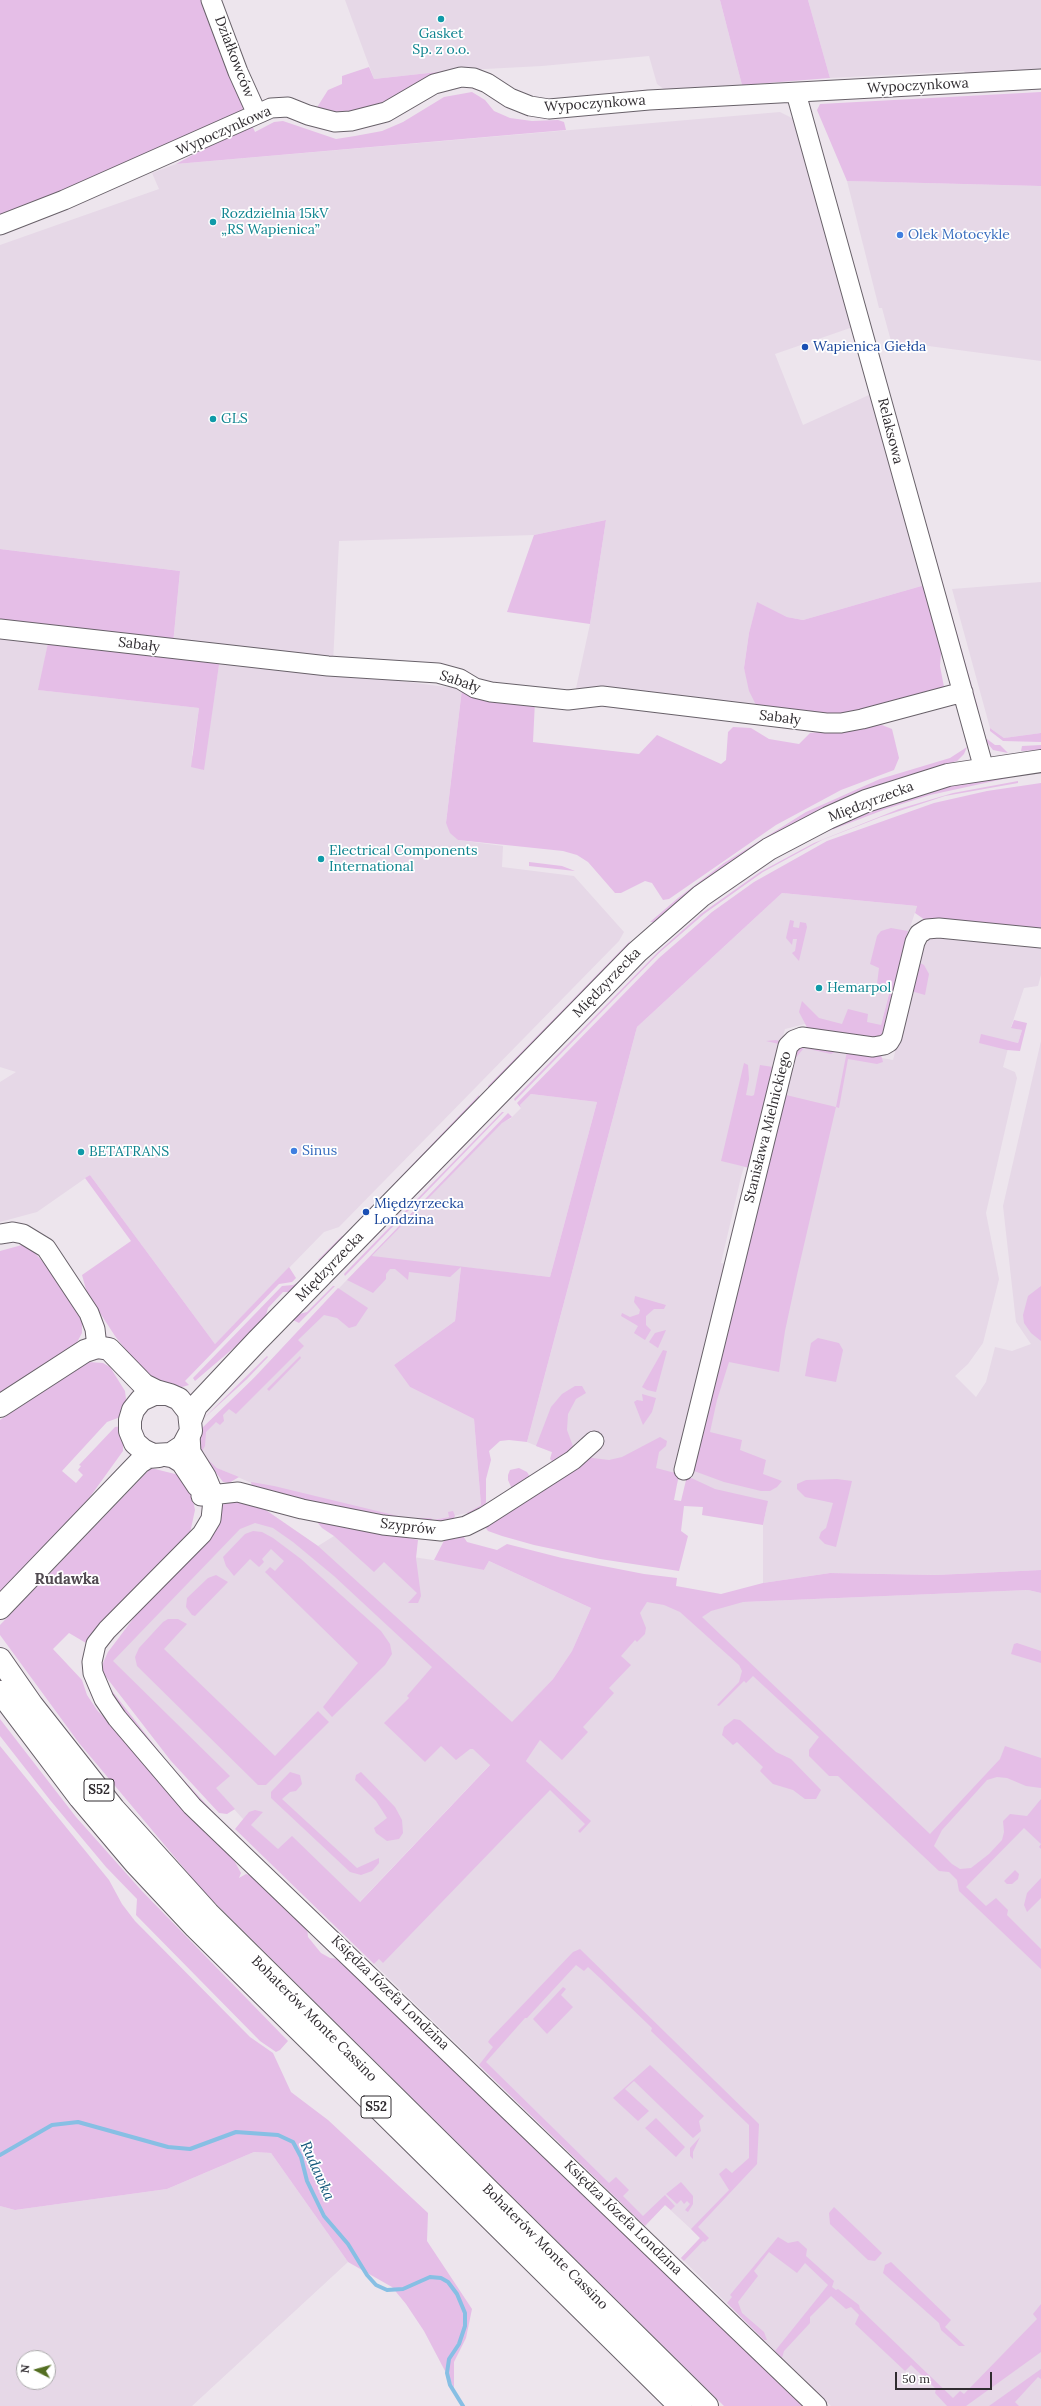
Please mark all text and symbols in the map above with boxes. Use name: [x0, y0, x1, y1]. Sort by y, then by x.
street label: Działkowców: [211, 14, 257, 100]
marker: Gasket Sp. z o.o.: [436, 14, 446, 24]
place label: Gasket Sp. z o.o.: [412, 26, 470, 58]
street label: Wypoczynkowa: [867, 75, 969, 97]
street label: Wypoczynkowa: [544, 92, 646, 116]
street label: Wypoczynkowa: [174, 103, 274, 159]
place label: Rozdzielnia 15kV „RS Wapienica”: [221, 206, 328, 238]
marker: Rozdzielnia 15kV „RS Wapienica”: [208, 217, 218, 227]
place label: Olek Motocykle: [908, 227, 1010, 243]
marker: Olek Motocykle: [895, 230, 905, 240]
place label: Wapienica Giełda: [813, 339, 926, 355]
marker: Wapienica Giełda: [800, 342, 810, 352]
street label: Relaksowa: [874, 396, 906, 466]
place label: GLS: [221, 411, 248, 427]
marker: GLS: [208, 414, 218, 424]
street label: Sabały: [117, 634, 161, 656]
street label: Sabały: [437, 667, 483, 697]
street label: Sabały: [758, 707, 802, 729]
street label: Międzyrzecka: [826, 778, 916, 826]
place label: Electrical Components International: [329, 843, 477, 876]
marker: Electrical Components International: [316, 854, 326, 864]
street label: Międzyrzecka: [570, 945, 644, 1021]
place label: Hemarpol: [827, 980, 891, 996]
marker: Hemarpol: [814, 983, 824, 993]
street label: Stanisława Mielnickiego: [741, 1049, 795, 1205]
place label: Sinus: [302, 1143, 337, 1159]
place label: BETATRANS: [89, 1144, 169, 1160]
marker: Sinus: [289, 1146, 299, 1156]
marker: BETATRANS: [76, 1147, 86, 1157]
place label: Międzyrzecka Londzina: [374, 1196, 464, 1228]
marker: Międzyrzecka Londzina: [361, 1207, 371, 1217]
street label: Międzyrzecka: [293, 1229, 367, 1305]
street label: Szyprów: [379, 1515, 437, 1539]
district label: Rudawka: [35, 1571, 99, 1589]
road number: S52: [84, 1779, 114, 1801]
street label: Księdza Józefa Londzina: [328, 1932, 452, 2054]
street label: Bohaterów Monte Cassino: [248, 1953, 380, 2085]
road number: S52: [361, 2096, 391, 2118]
water label: Rudawka: [296, 2139, 338, 2203]
street label: Księdza Józefa Londzina: [561, 2157, 685, 2279]
street label: Bohaterów Monte Cassino: [479, 2181, 611, 2313]
north arrow: [16, 2350, 56, 2390]
text: N: [18, 2364, 32, 2374]
scale bar: [897, 2364, 994, 2390]
text: 50 m: [902, 2371, 930, 2386]

